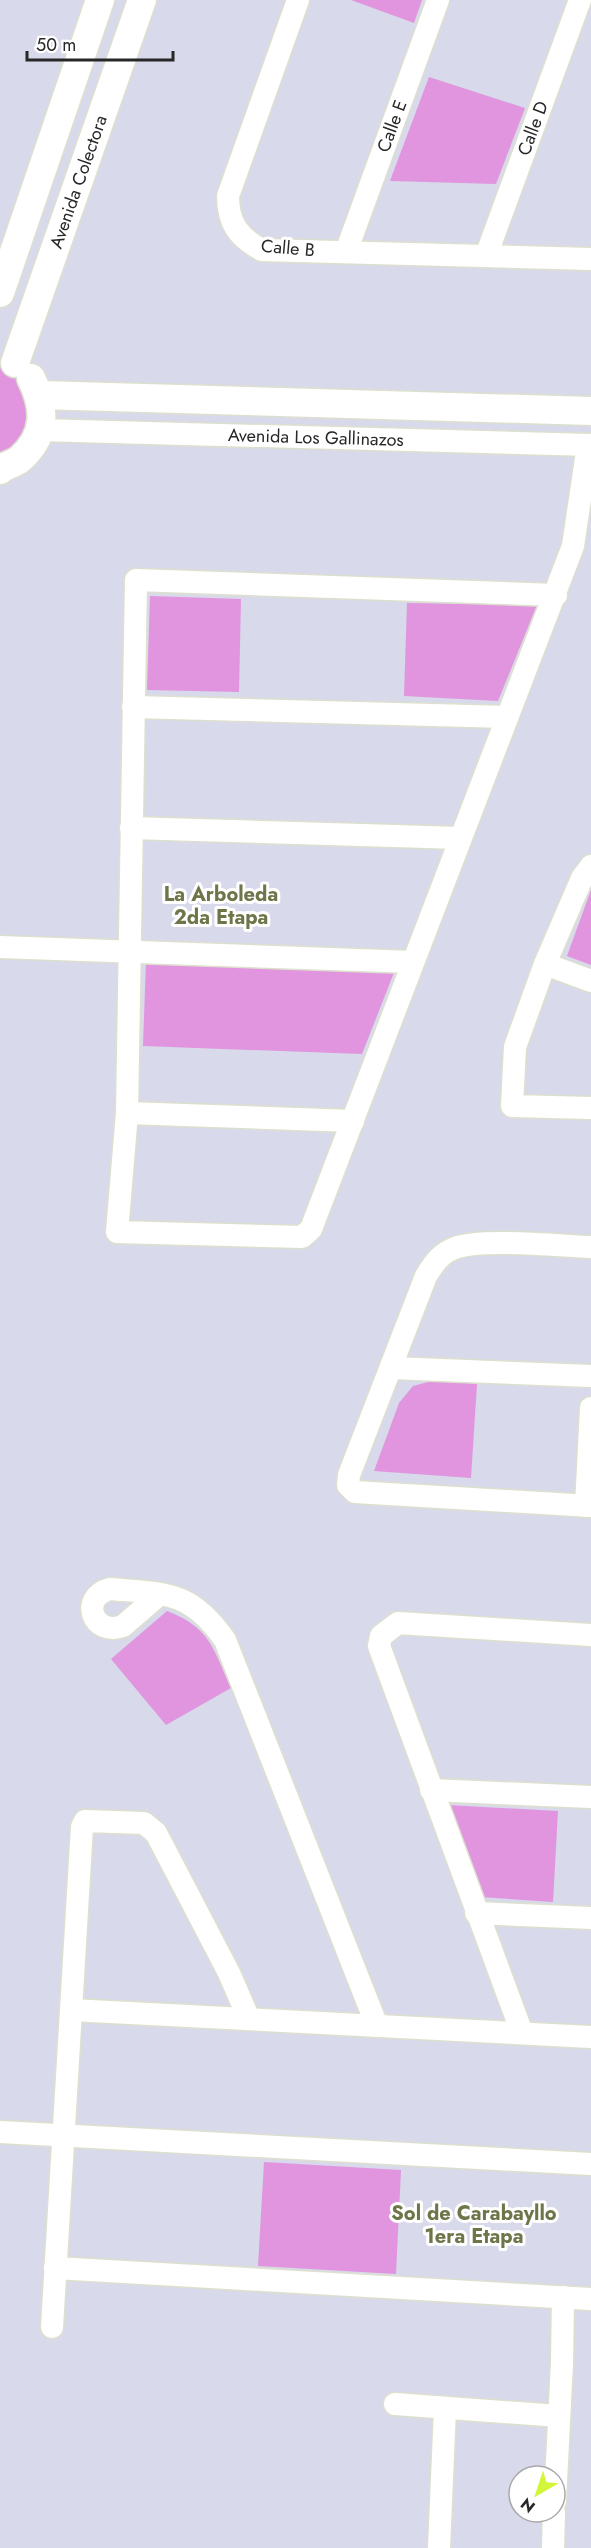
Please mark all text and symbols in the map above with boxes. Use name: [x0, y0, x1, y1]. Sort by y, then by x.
scale bar: [27, 24, 172, 62]
text: 50 m: [36, 32, 76, 58]
street label: Calle E: [371, 96, 413, 156]
street label: Calle D: [511, 97, 555, 159]
street label: Avenida Colectora: [43, 112, 114, 252]
street label: Calle B: [260, 233, 316, 263]
street label: Avenida Los Gallinazos: [228, 422, 404, 453]
district label: La Arboleda 2da Etapa: [164, 880, 278, 932]
district label: Sol de Carabayllo 1era Etapa: [391, 2199, 557, 2251]
north arrow: [507, 2464, 567, 2524]
text: N: [516, 2492, 540, 2518]

